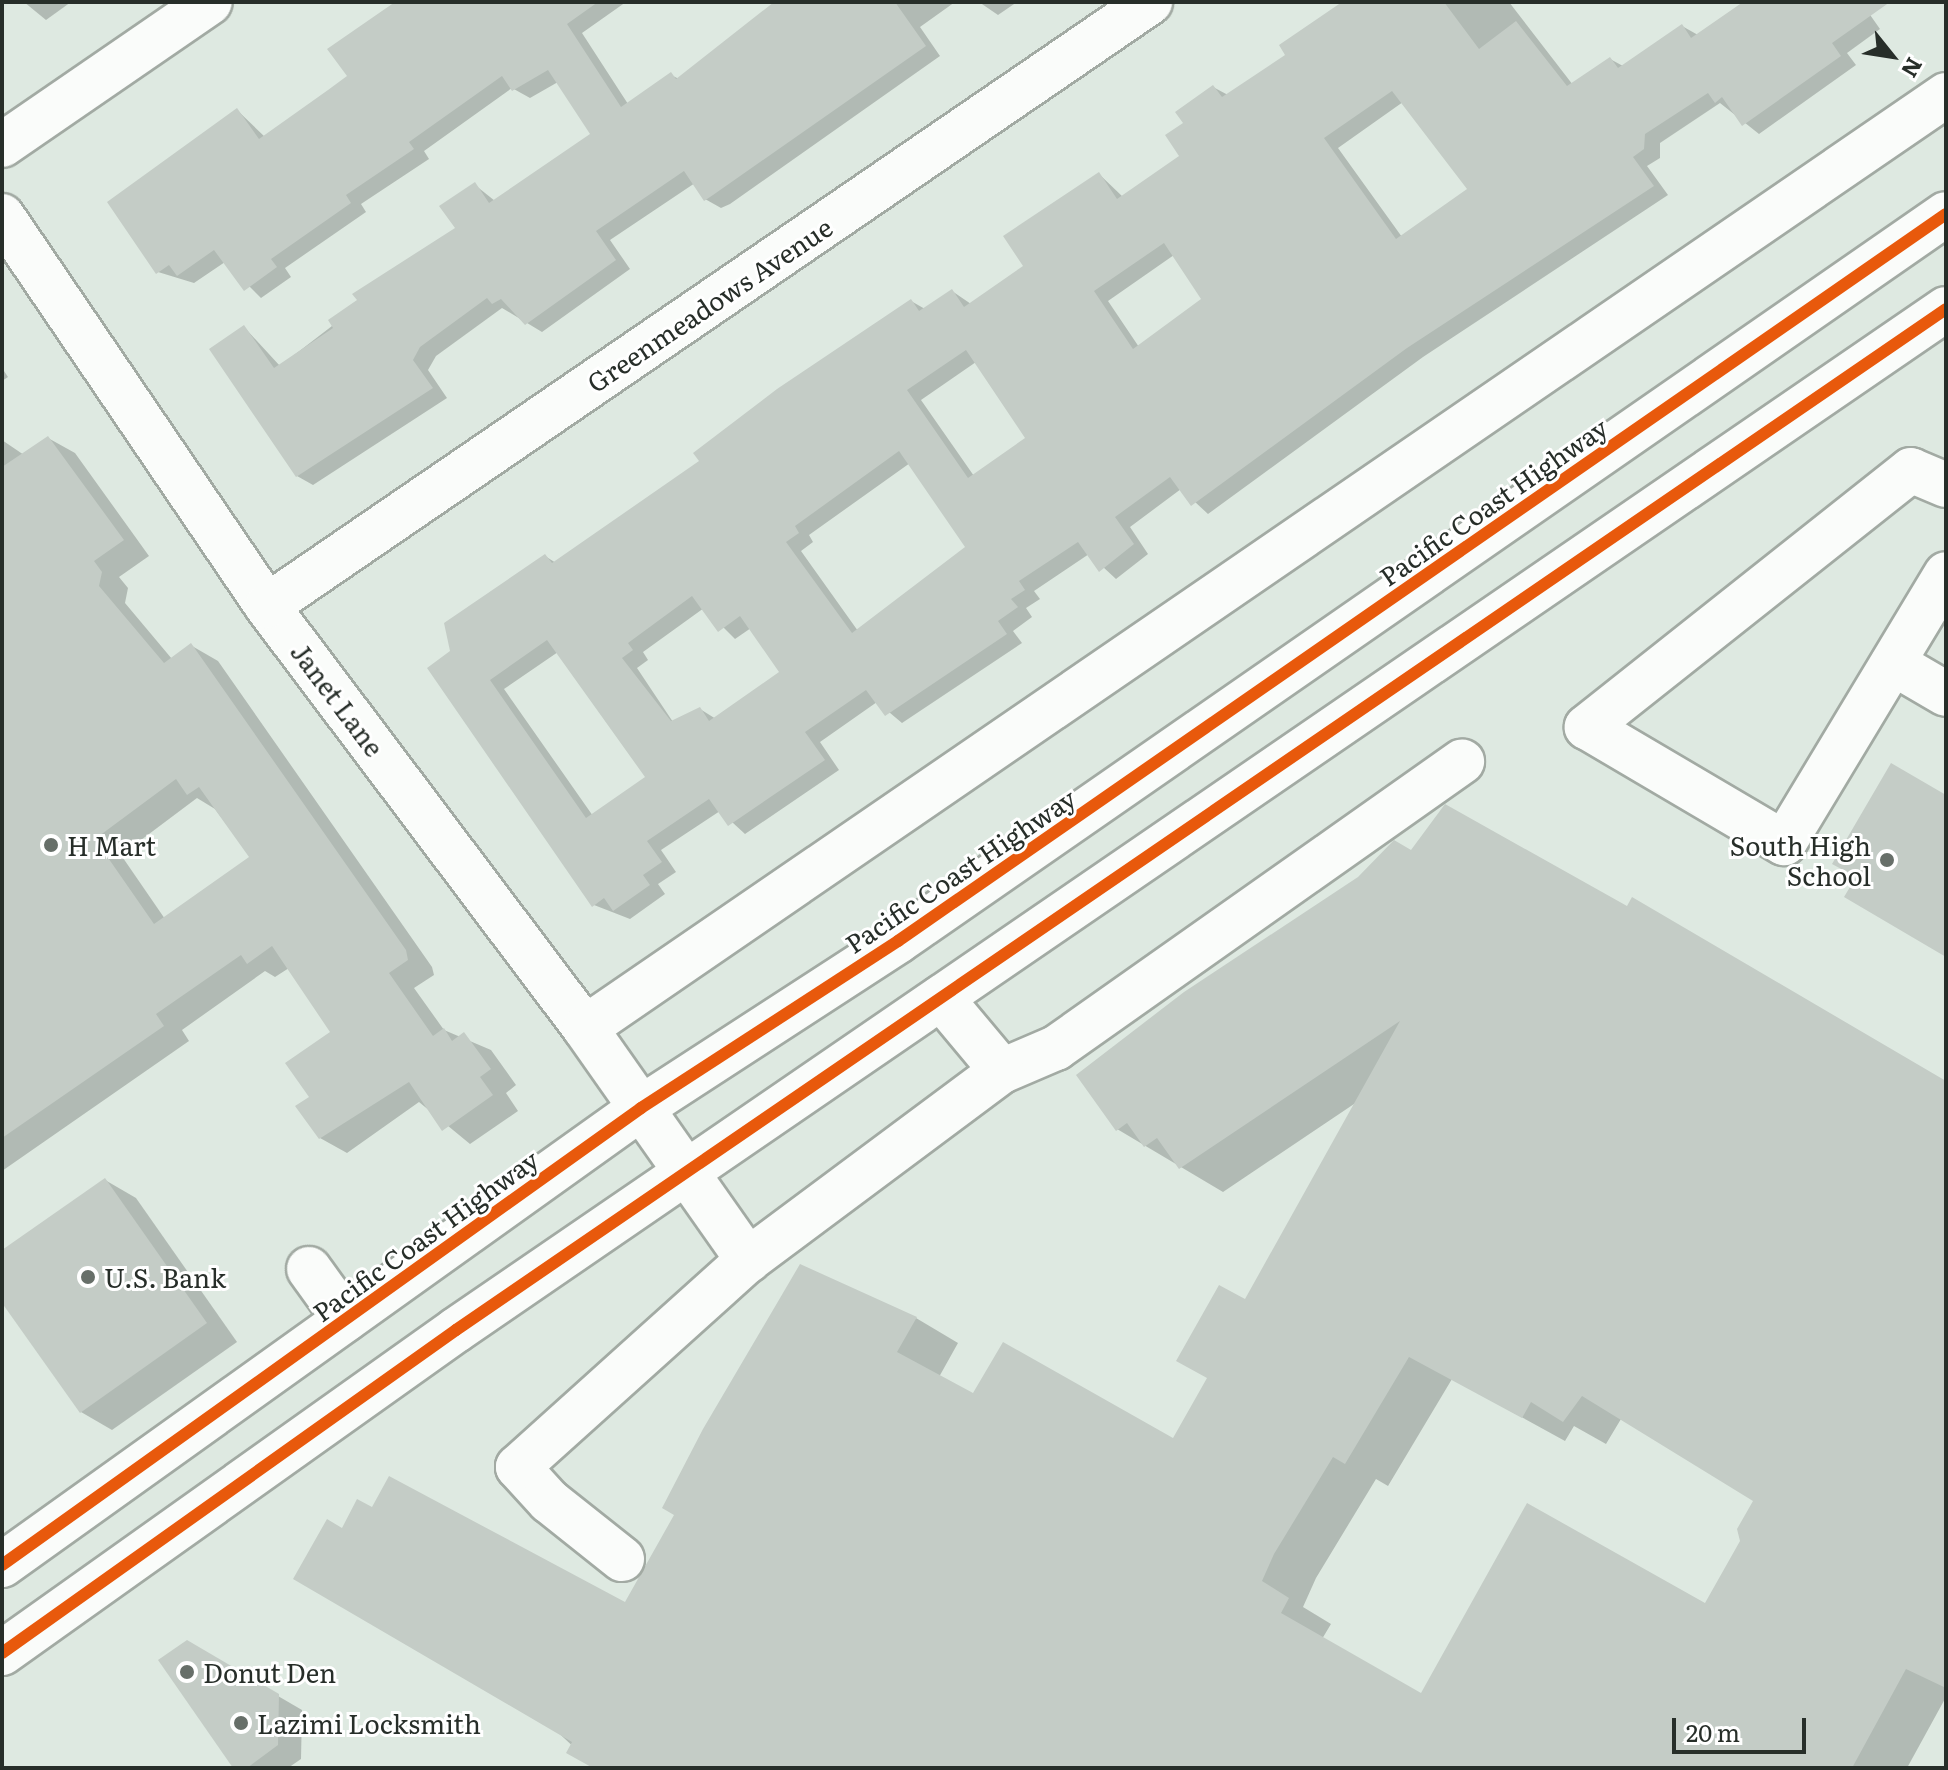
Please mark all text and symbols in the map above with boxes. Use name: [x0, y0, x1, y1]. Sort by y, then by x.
north arrow: [1852, 16, 1932, 96]
text: N: [1894, 52, 1932, 84]
street label: Greenmeadows Avenue: [581, 210, 837, 398]
street label: Pacific Coast Highway: [1373, 411, 1613, 591]
street label: Janet Lane: [285, 636, 391, 762]
street label: Pacific Coast Highway: [839, 781, 1081, 959]
place label: H Mart: [67, 829, 156, 861]
place label: South High School: [1730, 829, 1871, 890]
marker: H Mart: [42, 836, 60, 854]
marker: South High School: [1878, 851, 1896, 869]
street label: Pacific Coast Highway: [306, 1143, 544, 1327]
place label: U.S. Bank: [104, 1261, 226, 1293]
marker: U.S. Bank: [79, 1268, 97, 1286]
place label: Donut Den: [203, 1656, 336, 1688]
marker: Donut Den: [178, 1663, 196, 1681]
scale bar: [1676, 1702, 1810, 1752]
place label: Lazimi Locksmith: [257, 1707, 481, 1739]
marker: Lazimi Locksmith: [232, 1714, 250, 1732]
text: 20 m: [1686, 1714, 1740, 1749]

